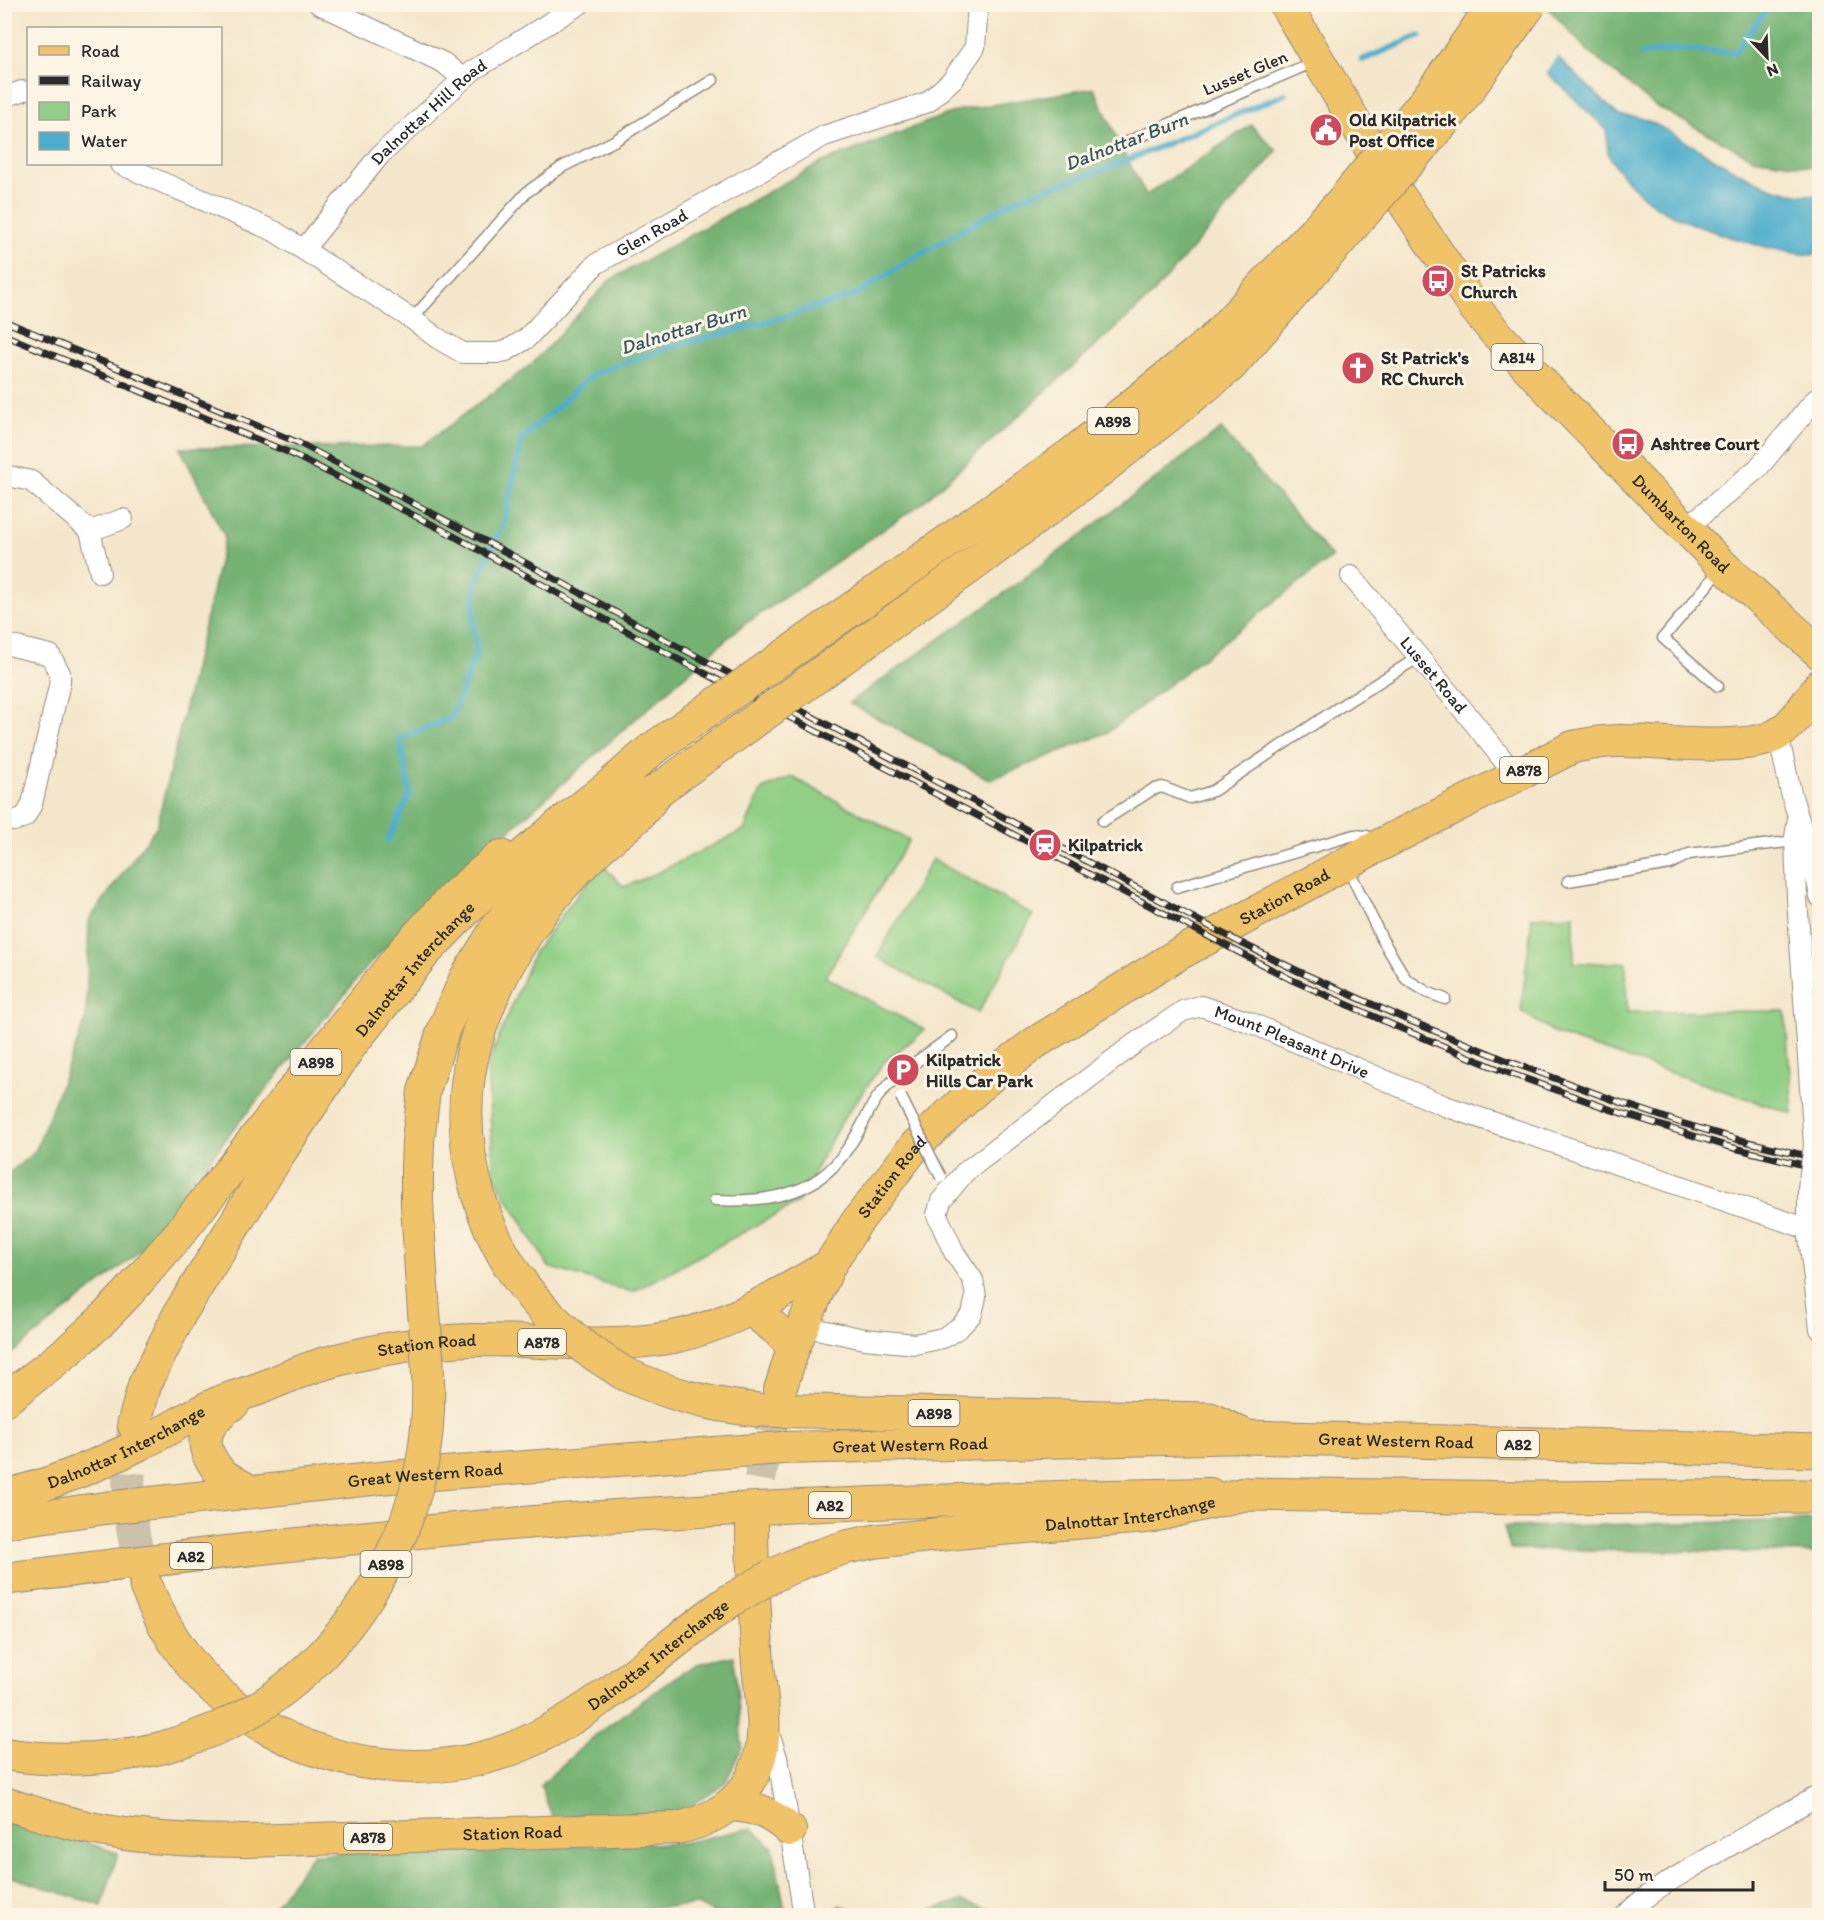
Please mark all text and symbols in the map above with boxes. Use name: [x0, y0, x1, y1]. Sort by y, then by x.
legend: [27, 27, 222, 165]
north arrow: [1737, 27, 1797, 87]
text: Road: [81, 40, 120, 62]
street label: Lusset Glen: [1199, 45, 1291, 101]
street label: Dalnottar Hill Road: [365, 54, 491, 169]
text: N: [1764, 59, 1781, 81]
text: Railway: [81, 70, 142, 92]
text: Park: [81, 100, 116, 122]
water label: Dalnottar Burn: [1061, 106, 1191, 175]
place label: Old Kilpatrick Post Office: [1349, 109, 1457, 152]
public building icon: Old Kilpatrick Post Office: [1308, 112, 1344, 148]
text: Water: [81, 130, 127, 152]
street label: Glen Road: [612, 204, 692, 262]
place label: St Patricks Church: [1461, 260, 1546, 303]
bus stop icon: St Patricks Church: [1420, 263, 1456, 299]
water label: Dalnottar Burn: [617, 298, 749, 359]
road number: A814: [1492, 344, 1543, 370]
place label: St Patrick's RC Church: [1381, 347, 1469, 390]
church icon: St Patrick's RC Church: [1340, 350, 1376, 386]
road number: A898: [1088, 408, 1138, 434]
bus stop icon: Ashtree Court: [1610, 426, 1646, 462]
place label: Ashtree Court: [1650, 433, 1760, 455]
street label: Dumbarton Road: [1627, 469, 1735, 578]
street label: Lusset Road: [1395, 632, 1472, 718]
road number: A878: [1500, 757, 1548, 783]
station icon: Kilpatrick: [1027, 827, 1063, 863]
place label: Kilpatrick: [1068, 834, 1144, 856]
street label: Station Road: [1235, 863, 1334, 930]
street label: Dalnottar Interchange: [350, 896, 479, 1041]
street label: Mount Pleasant Drive: [1212, 1000, 1373, 1083]
road number: A898: [290, 1049, 342, 1075]
place label: Kilpatrick Hills Car Park: [926, 1049, 1034, 1092]
parking icon: Kilpatrick Hills Car Park: [885, 1052, 921, 1088]
street label: Station Road: [853, 1130, 931, 1223]
street label: Station Road: [375, 1329, 477, 1362]
road number: A878: [518, 1329, 566, 1355]
street label: Dalnottar Interchange: [44, 1400, 209, 1494]
road number: A898: [908, 1400, 960, 1426]
street label: Great Western Road: [1318, 1428, 1474, 1454]
road number: A82: [1497, 1431, 1539, 1457]
street label: Great Western Road: [832, 1432, 988, 1458]
street label: Great Western Road: [347, 1458, 504, 1493]
street label: Dalnottar Interchange: [1044, 1490, 1218, 1536]
road number: A82: [809, 1492, 851, 1518]
road number: A82: [170, 1543, 212, 1569]
road number: A898: [360, 1551, 412, 1577]
street label: Dalnottar Interchange: [583, 1594, 733, 1716]
street label: Station Road: [462, 1820, 563, 1845]
road number: A878: [344, 1824, 392, 1850]
scale bar: [1605, 1854, 1754, 1892]
text: 50 m: [1614, 1864, 1654, 1886]

